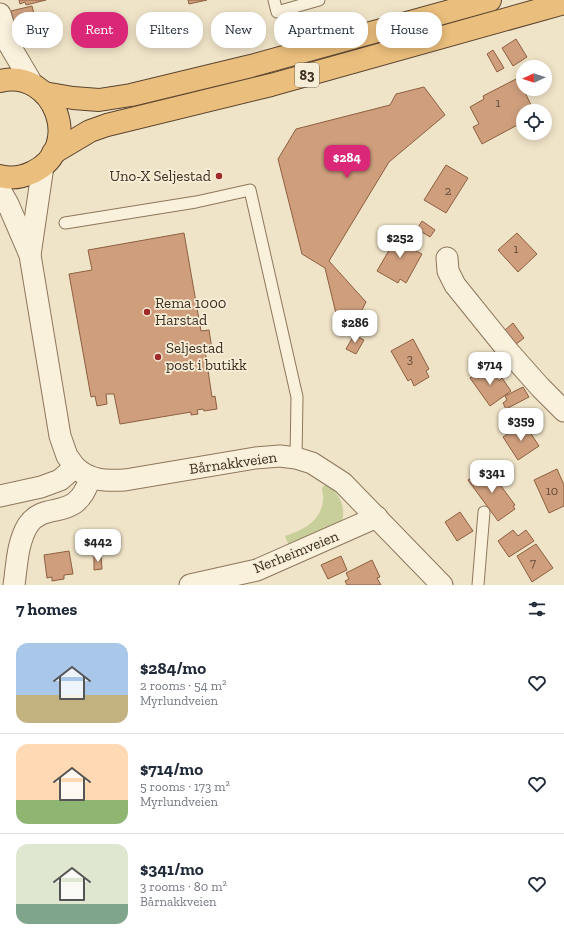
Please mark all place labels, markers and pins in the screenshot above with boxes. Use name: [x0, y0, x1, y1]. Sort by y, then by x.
pin: $284: [323, 145, 371, 179]
place label: Uno-X Seljestad: [110, 167, 212, 185]
marker: Uno-X Seljestad: [214, 171, 224, 181]
pin: $252: [376, 225, 424, 259]
place label: Rema 1000 Harstad: [155, 294, 226, 329]
marker: Rema 1000 Harstad: [142, 307, 152, 317]
pin: $286: [331, 310, 379, 344]
place label: Seljestad post i butikk: [166, 339, 247, 374]
marker: Seljestad post i butikk: [153, 352, 163, 362]
pin: $714: [466, 352, 514, 386]
pin: $359: [497, 408, 545, 442]
pin: $341: [468, 460, 516, 494]
pin: $442: [74, 529, 122, 563]

